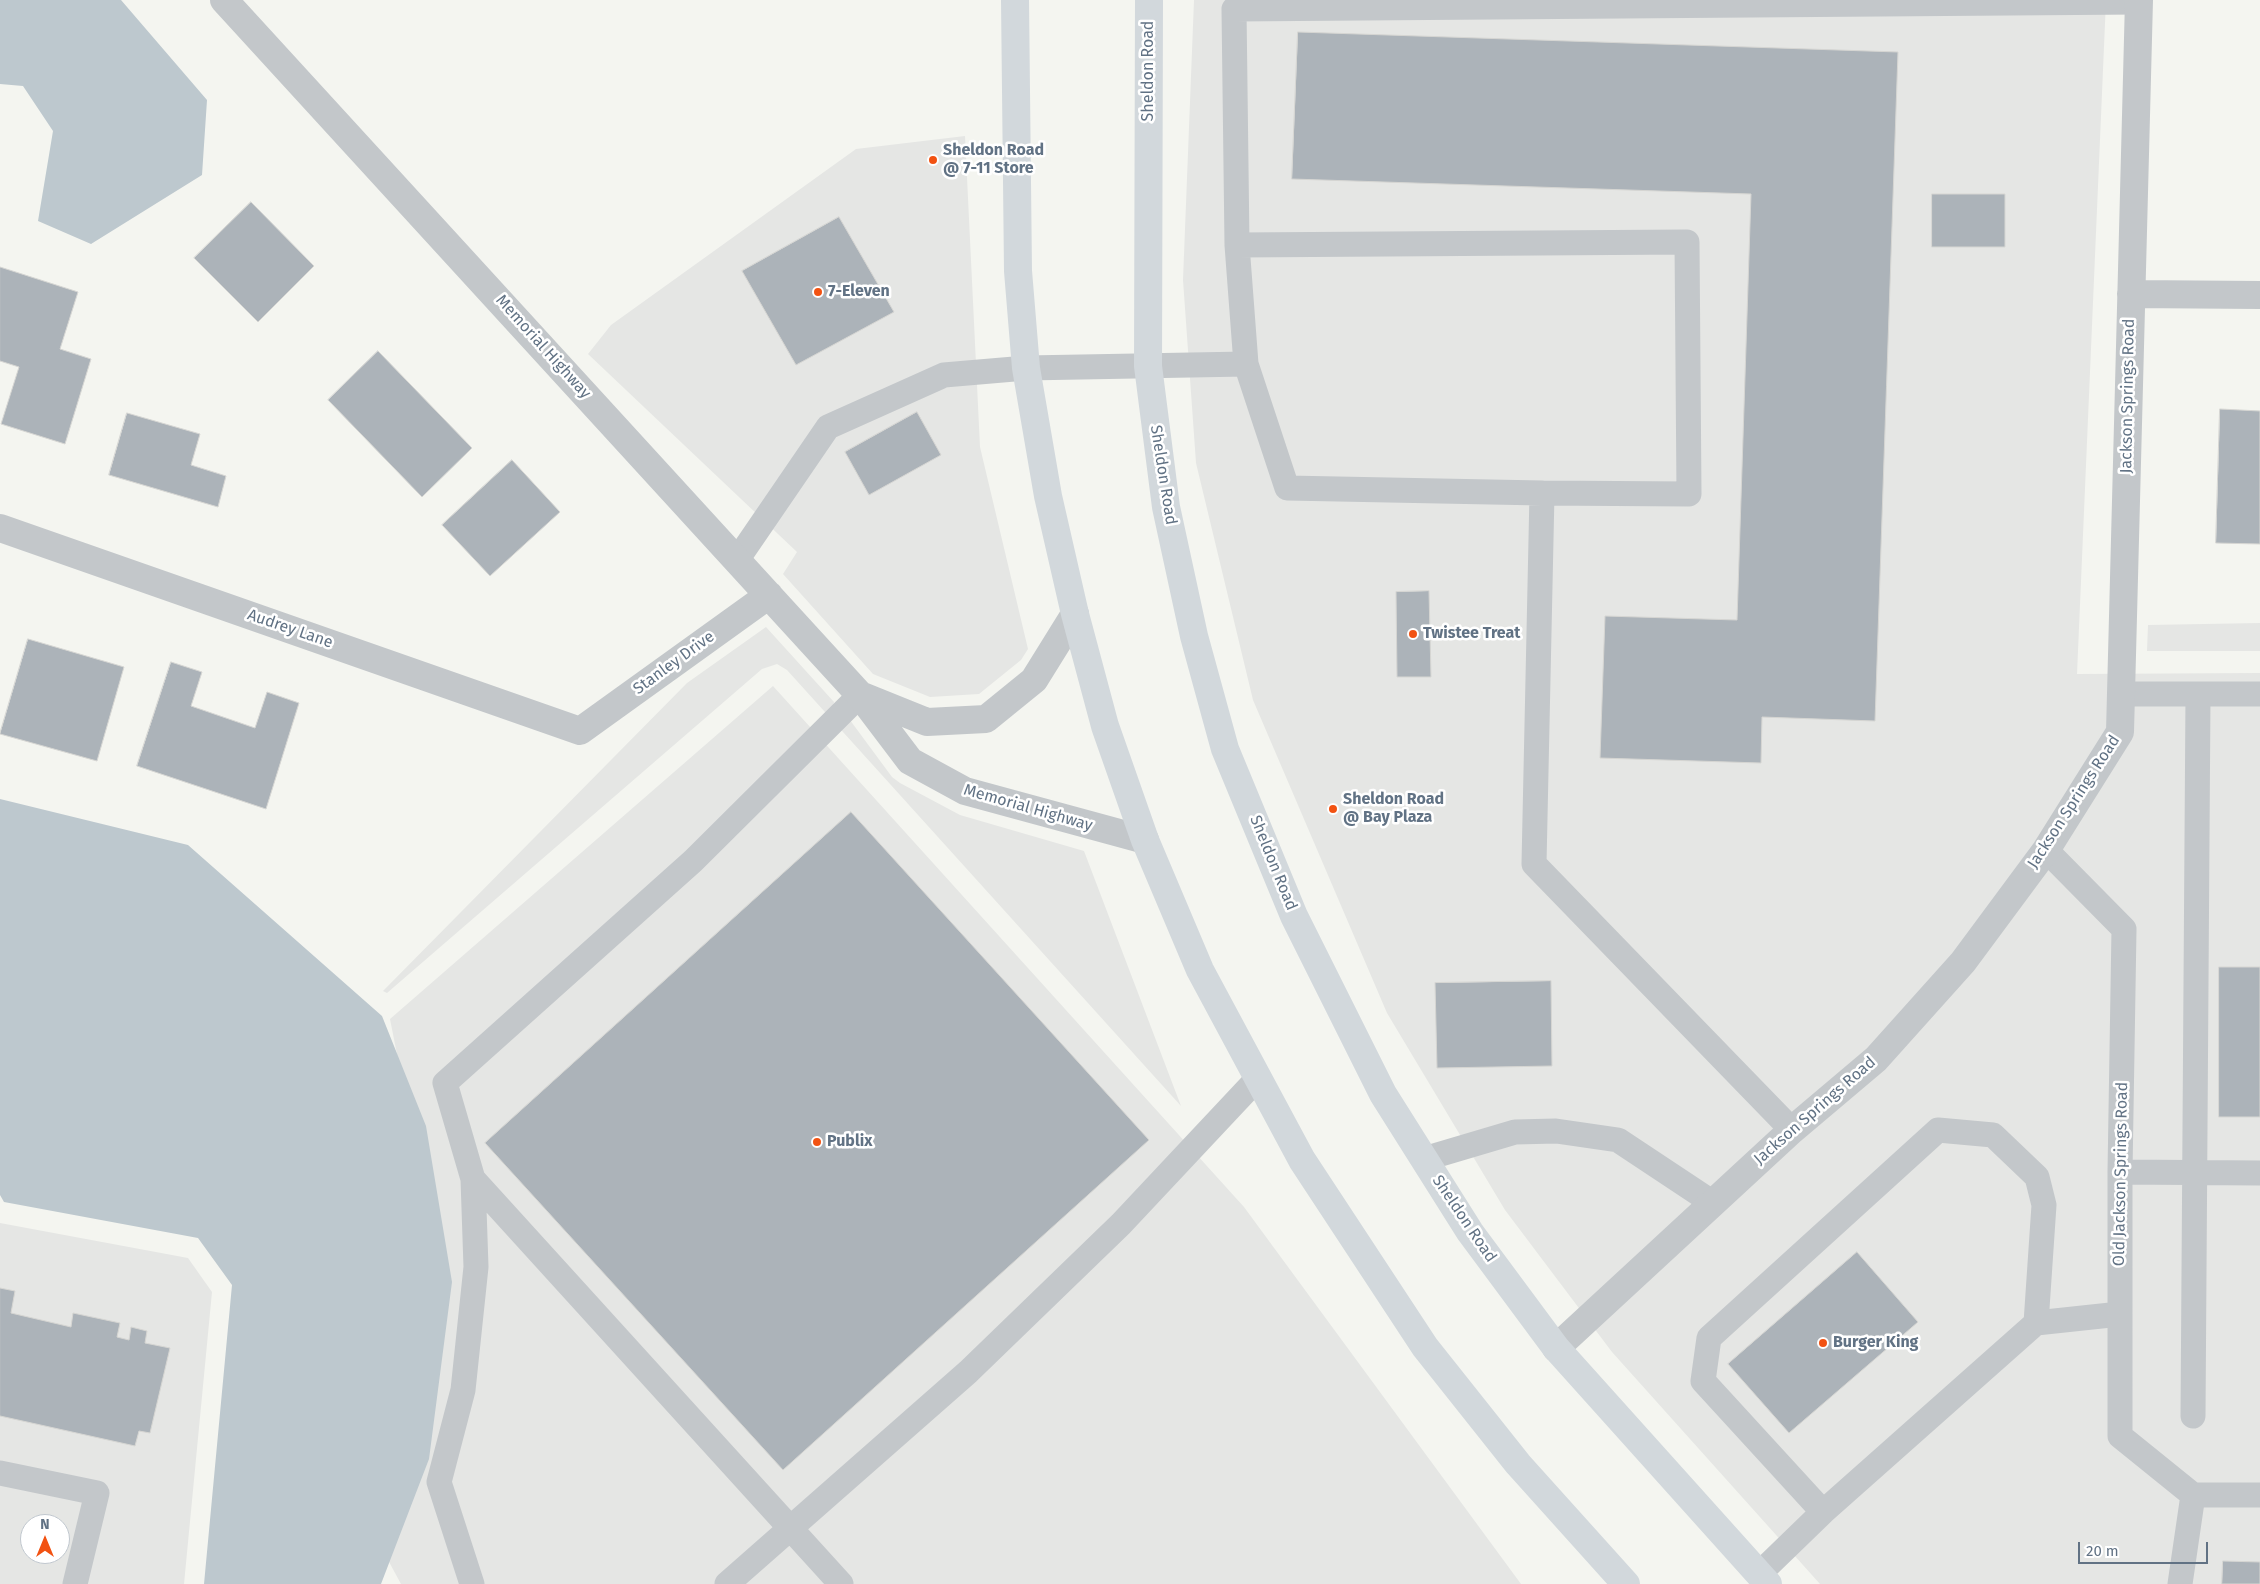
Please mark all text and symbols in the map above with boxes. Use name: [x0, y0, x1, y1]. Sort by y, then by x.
street label: Sheldon Road: [1139, 21, 1159, 121]
place label: Sheldon Road @ 7-11 Store: [943, 141, 1044, 179]
marker: Sheldon Road @ 7-11 Store: [927, 154, 939, 166]
place label: 7-Eleven: [828, 282, 890, 302]
marker: 7-Eleven: [812, 286, 824, 298]
street label: Memorial Highway: [491, 291, 595, 403]
street label: Jackson Springs Road: [2117, 318, 2139, 474]
street label: Sheldon Road: [1146, 424, 1180, 526]
street label: Audrey Lane: [245, 605, 335, 653]
place label: Twistee Treat: [1423, 624, 1520, 644]
street label: Stanley Drive: [630, 627, 718, 699]
marker: Twistee Treat: [1407, 628, 1419, 640]
street label: Jackson Springs Road: [2024, 732, 2124, 872]
street label: Memorial Highway: [961, 780, 1095, 836]
place label: Sheldon Road @ Bay Plaza: [1343, 790, 1444, 828]
marker: Sheldon Road @ Bay Plaza: [1327, 803, 1339, 815]
street label: Sheldon Road: [1245, 813, 1301, 913]
street label: Jackson Springs Road: [1750, 1053, 1880, 1169]
street label: Old Jackson Springs Road: [2110, 1082, 2132, 1266]
place label: Publix: [827, 1132, 872, 1152]
marker: Publix: [811, 1136, 823, 1148]
street label: Sheldon Road: [1428, 1172, 1500, 1266]
place label: Burger King: [1833, 1333, 1918, 1353]
marker: Burger King: [1817, 1337, 1829, 1349]
north arrow: [20, 1514, 70, 1564]
text: N: [40, 1516, 50, 1533]
scale bar: [2080, 1532, 2210, 1564]
text: 20 m: [2086, 1542, 2119, 1560]

